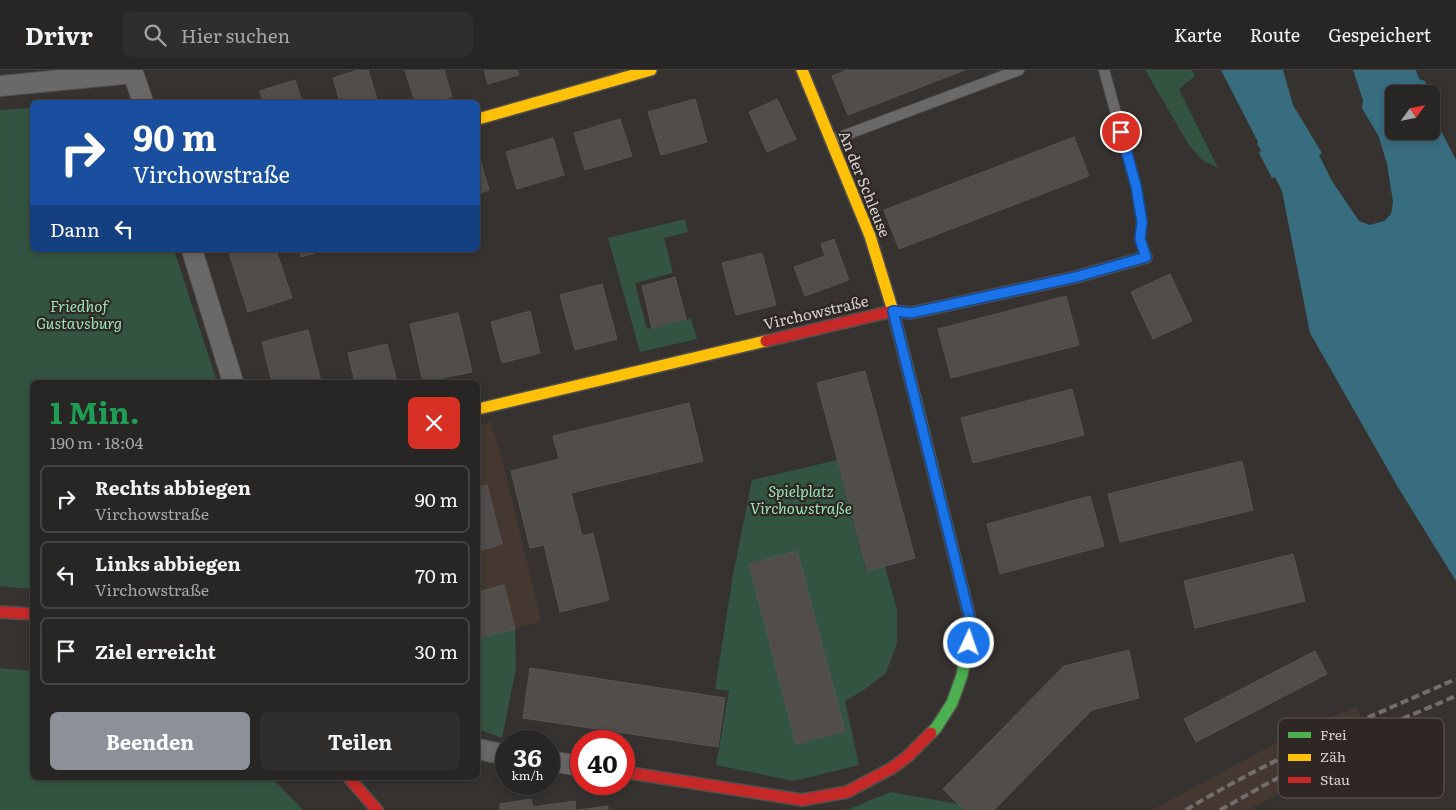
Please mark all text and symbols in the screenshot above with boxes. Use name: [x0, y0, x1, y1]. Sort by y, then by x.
search box: [123, 12, 473, 57]
text: Drivr: [25, 17, 93, 52]
icon: search: [141, 21, 169, 49]
text: Hier suchen: [181, 21, 290, 49]
text: Karte: [1174, 21, 1222, 48]
text: Route: [1250, 21, 1300, 48]
text: Gespeichert: [1328, 21, 1431, 48]
north arrow: [1385, 85, 1440, 140]
map controls: [1385, 85, 1440, 140]
text: 90 m: [133, 110, 217, 162]
pin: [1100, 111, 1142, 153]
icon: arrive: [1107, 118, 1135, 146]
icon: right: [50, 120, 115, 185]
street label: An der Schleuse: [833, 127, 897, 240]
text: Virchowstraße: [133, 157, 290, 190]
text: Dann: [50, 215, 100, 243]
icon: left: [110, 215, 138, 243]
street label: Virchowstraße: [761, 288, 871, 335]
park label: Friedhof Gustavsburg: [36, 294, 122, 334]
text: 1 Min.: [50, 389, 140, 433]
button: close: [408, 397, 460, 449]
text: 190 m · 18:04: [50, 430, 143, 454]
text: Rechts abbiegen: [95, 473, 251, 501]
park label: Spielplatz Virchowstraße: [750, 479, 852, 519]
icon: right: [52, 485, 80, 513]
text: 90 m: [415, 485, 458, 513]
text: Virchowstraße: [95, 501, 209, 525]
text: Links abbiegen: [95, 549, 241, 577]
icon: left: [52, 561, 80, 589]
text: 70 m: [415, 561, 458, 589]
text: Virchowstraße: [95, 577, 209, 601]
position arrow: [942, 616, 994, 668]
icon: arrive: [52, 637, 80, 665]
text: Ziel erreicht: [95, 637, 216, 665]
text: 30 m: [414, 637, 458, 665]
button: Beenden: [50, 712, 250, 770]
button: Teilen: [260, 712, 460, 770]
legend: [1278, 718, 1444, 798]
text: Frei: [1320, 724, 1347, 744]
speed limit sign: 40: [570, 730, 635, 795]
text: 36: [513, 738, 542, 775]
text: Zäh: [1320, 746, 1346, 766]
text: km/h: [512, 766, 543, 784]
text: Stau: [1320, 769, 1350, 789]

